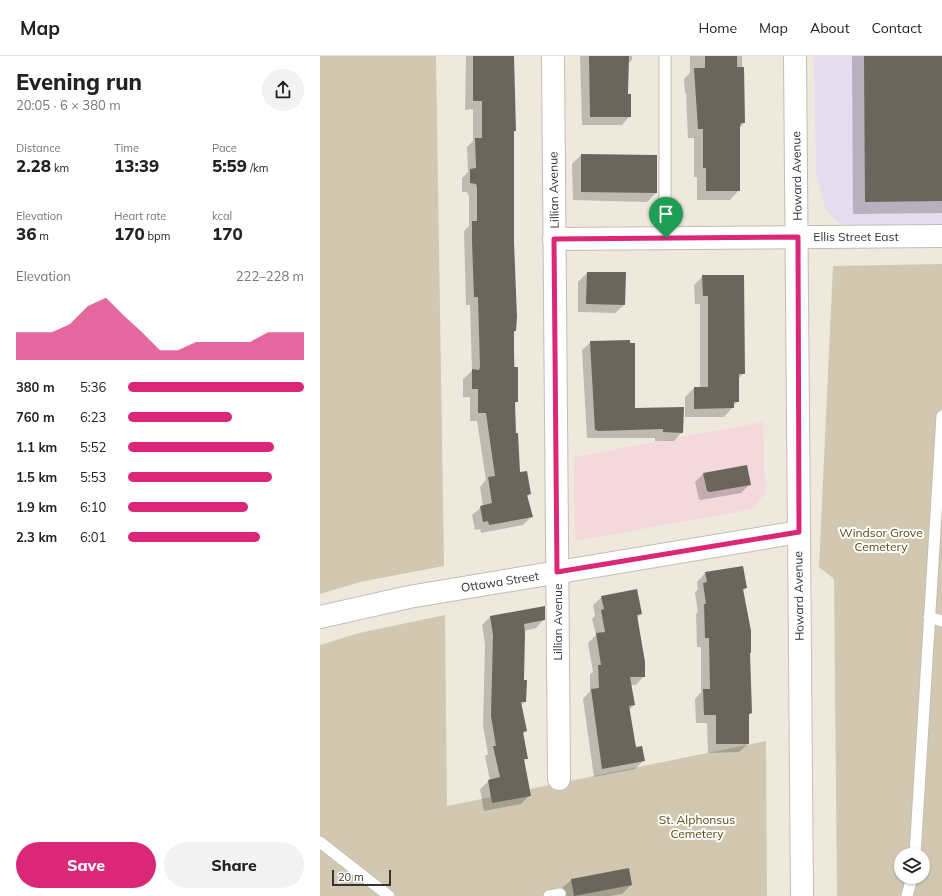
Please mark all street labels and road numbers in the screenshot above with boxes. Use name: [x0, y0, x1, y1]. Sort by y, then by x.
street label: Howard Avenue: [788, 131, 805, 221]
street label: Lillian Avenue: [545, 151, 562, 229]
street label: Ellis Street East: [813, 229, 899, 244]
street label: Howard Avenue: [790, 551, 807, 641]
street label: Ottawa Street: [460, 568, 540, 595]
street label: Lillian Avenue: [550, 583, 565, 661]

